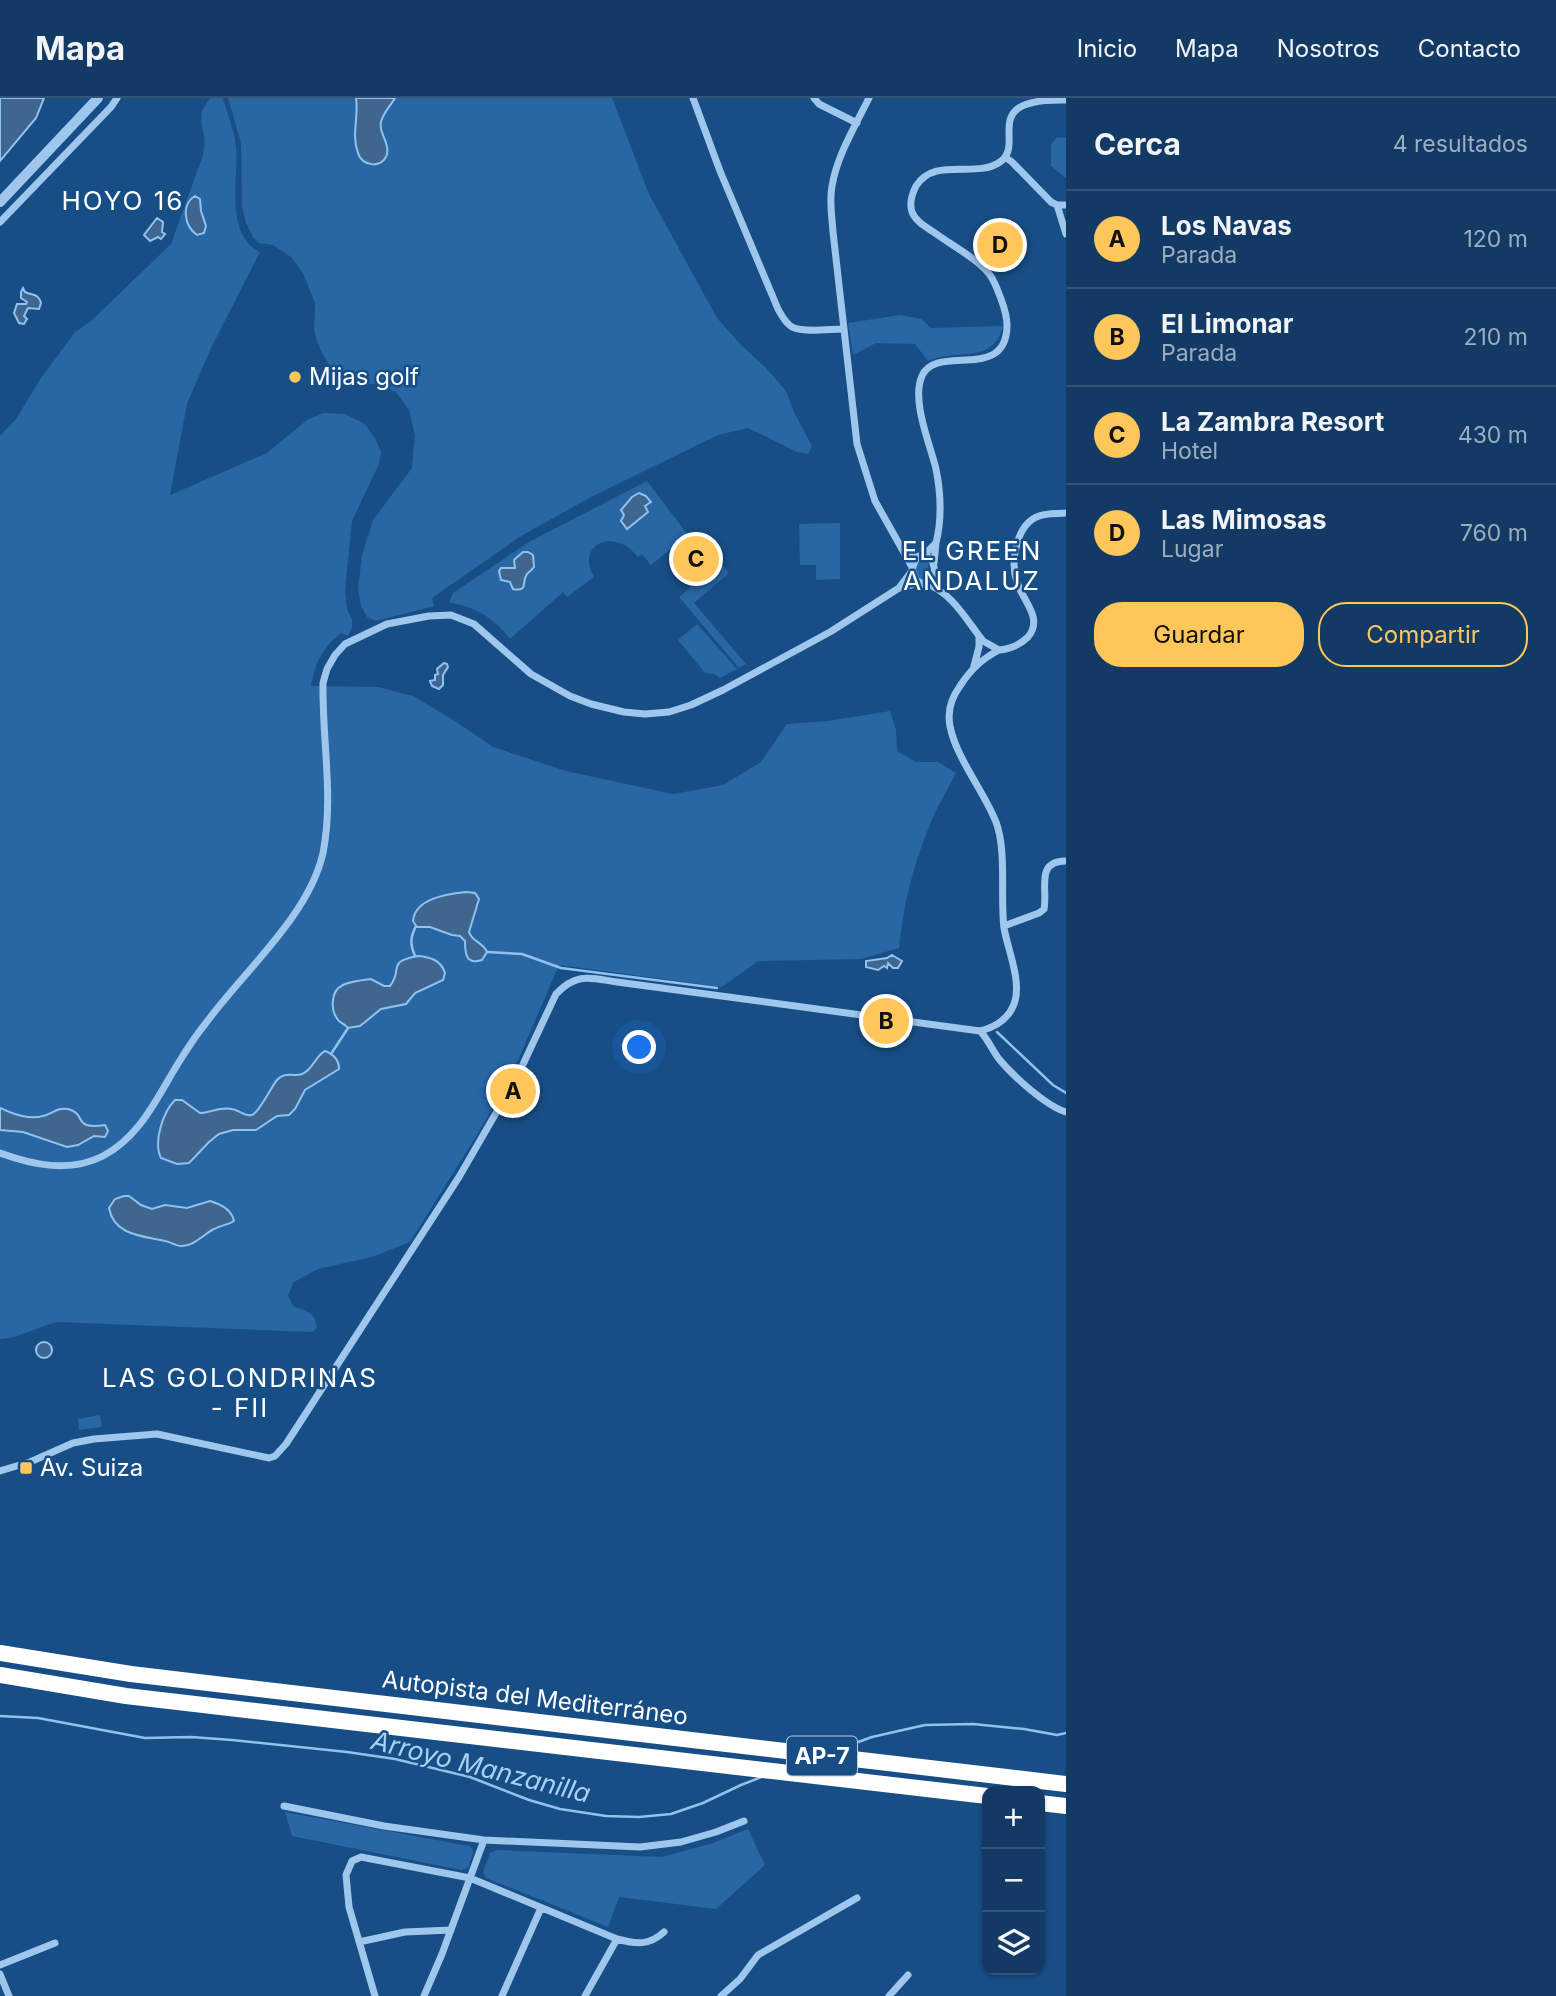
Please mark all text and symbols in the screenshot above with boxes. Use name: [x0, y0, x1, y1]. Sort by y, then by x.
text: Mapa: [35, 28, 125, 68]
text: Inicio: [1077, 34, 1137, 63]
text: Mapa: [1175, 34, 1239, 63]
text: Nosotros: [1277, 34, 1380, 63]
text: Contacto: [1418, 34, 1521, 63]
text: Cerca: [1094, 126, 1181, 162]
text: 4 resultados: [1393, 130, 1528, 158]
district label: HOYO 16: [62, 185, 185, 216]
text: Los Navas: [1161, 210, 1292, 241]
pin: D: [977, 219, 1023, 271]
text: A: [1108, 225, 1126, 253]
text: 120 m: [1463, 225, 1528, 253]
text: Parada: [1161, 241, 1237, 269]
text: El Limonar: [1161, 308, 1293, 339]
text: B: [1109, 323, 1125, 351]
text: 210 m: [1463, 323, 1528, 351]
text: Parada: [1161, 339, 1237, 367]
place label: Mijas golf: [309, 362, 419, 391]
marker: Mijas golf: [287, 369, 303, 385]
text: La Zambra Resort: [1161, 406, 1384, 437]
text: C: [1108, 421, 1126, 449]
text: 430 m: [1458, 421, 1528, 449]
text: Hotel: [1161, 437, 1218, 465]
text: Las Mimosas: [1161, 504, 1327, 535]
text: D: [1109, 519, 1125, 547]
text: 760 m: [1460, 519, 1528, 547]
pin: C: [673, 533, 719, 585]
district label: EL GREEN ANDALUZ: [902, 535, 1042, 596]
text: Lugar: [1161, 535, 1223, 563]
button: Guardar: [1094, 602, 1304, 667]
button: Compartir: [1318, 602, 1528, 667]
pin: B: [863, 995, 909, 1047]
your location: [622, 1030, 656, 1064]
pin: A: [490, 1065, 536, 1117]
district label: LAS GOLONDRINAS - FII: [102, 1362, 378, 1423]
place label: Av. Suiza: [40, 1453, 143, 1482]
marker: Av. Suiza: [18, 1460, 34, 1476]
street label: Autopista del Mediterráneo: [381, 1664, 690, 1731]
water label: Arroyo Manzanilla: [367, 1724, 594, 1809]
road number: AP-7: [787, 1736, 857, 1776]
map controls: [982, 1786, 1045, 1975]
button: +: [982, 1786, 1045, 1849]
button: −: [982, 1849, 1045, 1912]
button: layers: [982, 1912, 1045, 1975]

